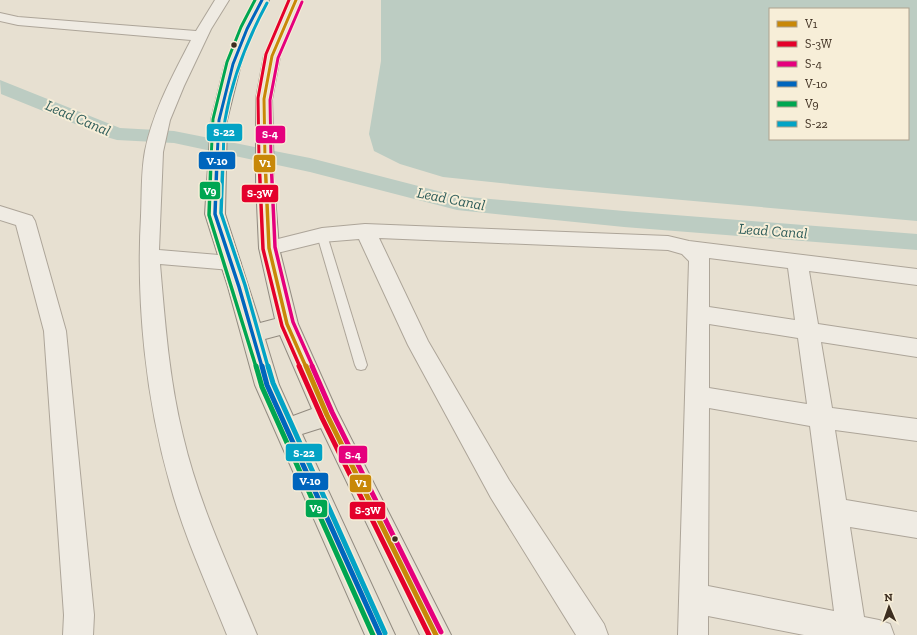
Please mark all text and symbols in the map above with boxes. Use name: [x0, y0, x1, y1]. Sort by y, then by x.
legend: [769, 8, 909, 140]
text: V1: [804, 17, 818, 31]
text: S-3W: [805, 37, 833, 51]
unlabelled marker: [229, 40, 239, 50]
text: S-4: [805, 57, 823, 71]
text: V-10: [804, 77, 828, 91]
water label: Lead Canal: [43, 96, 113, 140]
text: V9: [804, 97, 819, 111]
text: S-22: [805, 117, 828, 131]
line badge: S-22: [206, 123, 243, 142]
line badge: S-4: [255, 125, 286, 144]
text: S-22: [213, 126, 235, 139]
text: S-4: [262, 128, 279, 141]
line badge: V-10: [198, 151, 236, 170]
line badge: V1: [253, 154, 276, 173]
text: V-10: [206, 155, 228, 168]
text: V1: [259, 157, 272, 170]
line badge: V9: [199, 181, 221, 200]
line badge: S-3W: [241, 184, 279, 203]
water label: Lead Canal: [415, 184, 487, 214]
text: V9: [204, 185, 217, 198]
text: S-3W: [247, 187, 273, 200]
water label: Lead Canal: [738, 220, 808, 242]
line badge: S-22: [285, 443, 323, 462]
line badge: S-4: [338, 445, 368, 464]
text: S-22: [293, 447, 315, 460]
text: S-4: [345, 449, 362, 462]
line badge: V-10: [292, 472, 329, 491]
line badge: V1: [349, 474, 372, 493]
text: V-10: [299, 475, 321, 488]
text: V1: [355, 477, 368, 490]
line badge: V9: [305, 499, 328, 518]
line badge: S-3W: [349, 501, 386, 520]
text: V9: [310, 502, 323, 515]
text: S-3W: [355, 504, 381, 517]
unlabelled marker: [390, 534, 400, 544]
north arrow: [869, 587, 909, 627]
text: N: [884, 591, 894, 604]

